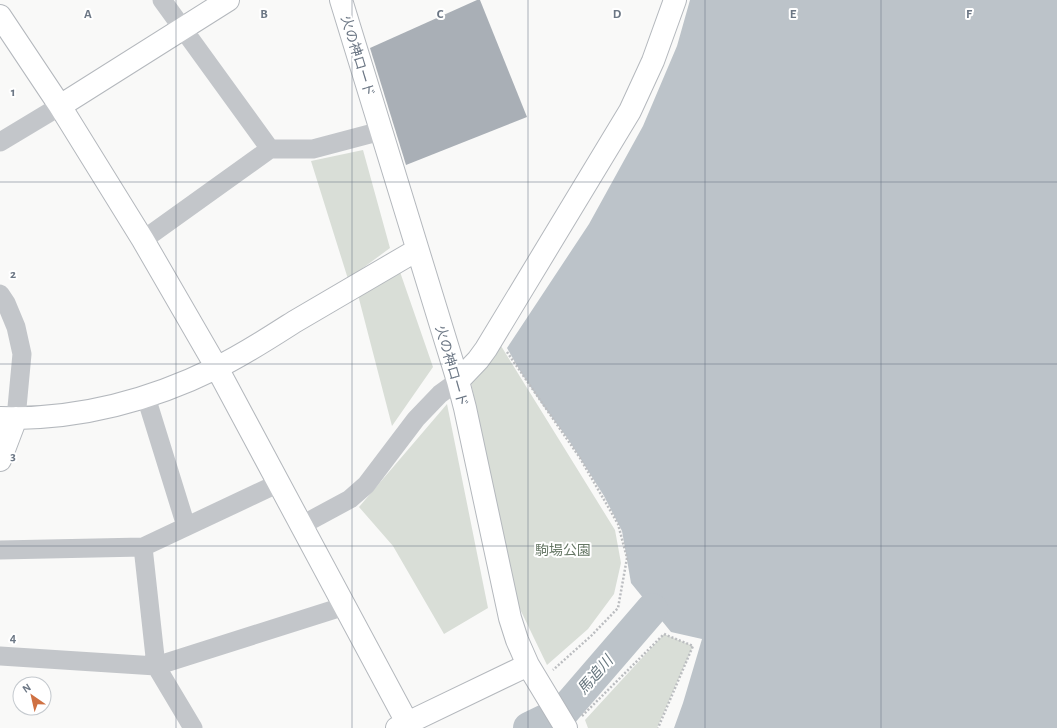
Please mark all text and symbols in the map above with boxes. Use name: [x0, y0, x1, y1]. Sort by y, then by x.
text: A: [84, 8, 92, 21]
text: B: [260, 8, 268, 21]
text: C: [437, 8, 444, 21]
text: D: [613, 8, 622, 21]
text: E: [790, 8, 797, 21]
text: F: [966, 8, 973, 21]
street label: 火の神ロード: [338, 14, 377, 99]
text: 1: [11, 86, 15, 99]
text: 2: [10, 268, 16, 281]
street label: 火の神ロード: [433, 324, 470, 409]
text: 3: [10, 450, 16, 463]
park label: 駒場公園: [535, 543, 591, 558]
text: 4: [10, 632, 17, 645]
water label: 馬追川: [574, 651, 617, 697]
north arrow: [12, 676, 52, 716]
text: N: [20, 681, 33, 695]

